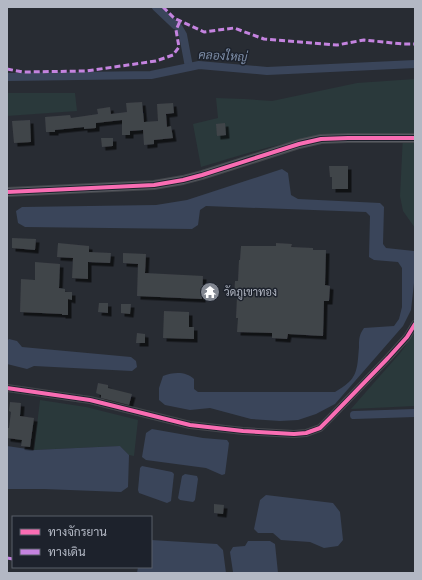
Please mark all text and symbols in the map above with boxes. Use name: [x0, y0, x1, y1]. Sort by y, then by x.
water label: คลองใหญ่: [198, 47, 249, 64]
temple icon: วัดภูเขาทอง: [199, 281, 221, 303]
place label: วัดภูเขาทอง: [224, 285, 277, 300]
legend: [12, 516, 152, 568]
text: ทางจักรยาน: [48, 524, 107, 539]
text: ทางเดิน: [48, 544, 86, 559]

